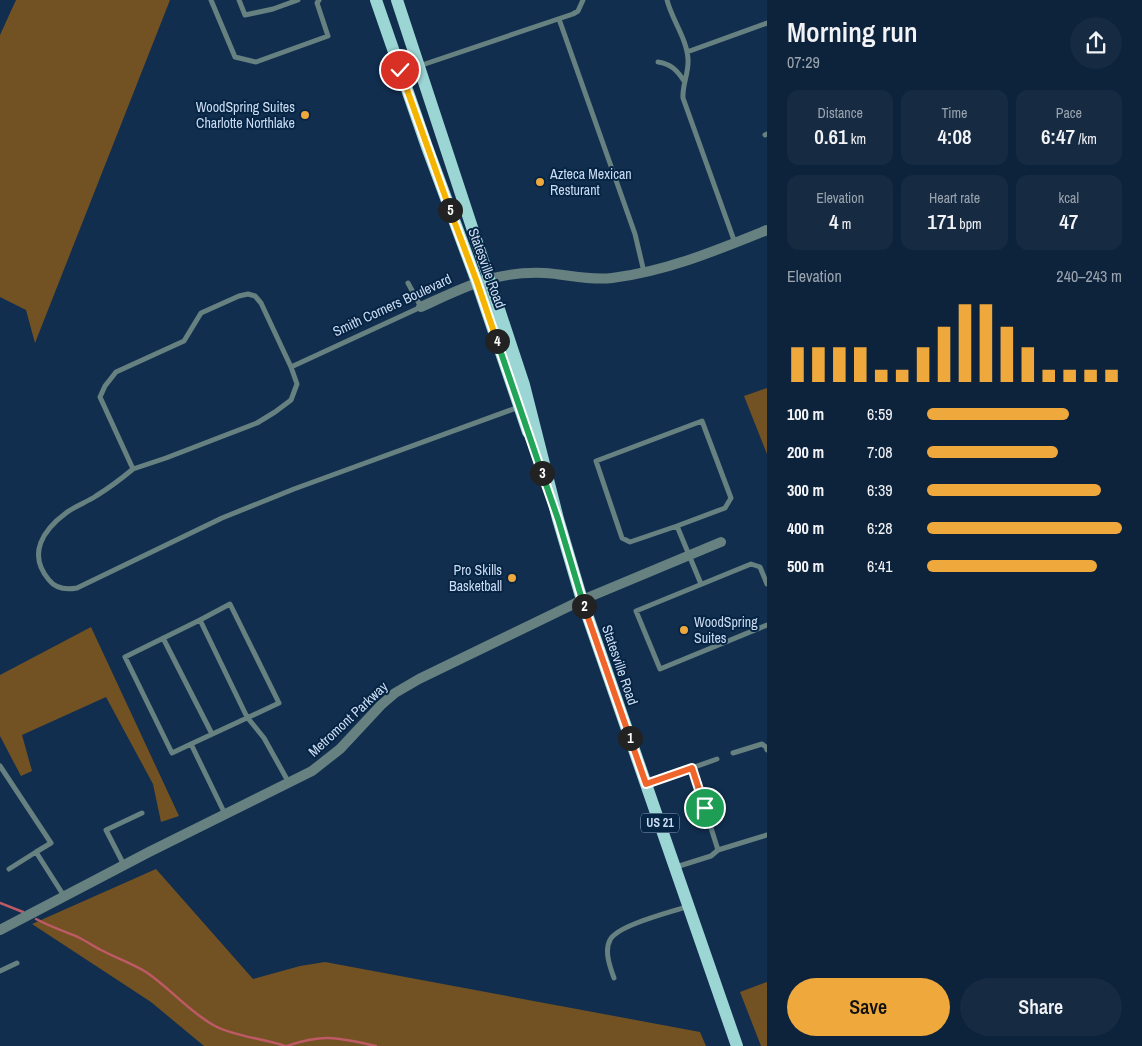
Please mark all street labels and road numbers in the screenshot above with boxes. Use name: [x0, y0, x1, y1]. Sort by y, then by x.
street label: Statesville Road: [464, 226, 510, 310]
street label: Smith Corners Boulevard: [330, 270, 454, 340]
street label: Statesville Road: [598, 623, 642, 707]
street label: Metromont Parkway: [305, 677, 392, 760]
road number: US 21: [641, 814, 679, 832]

